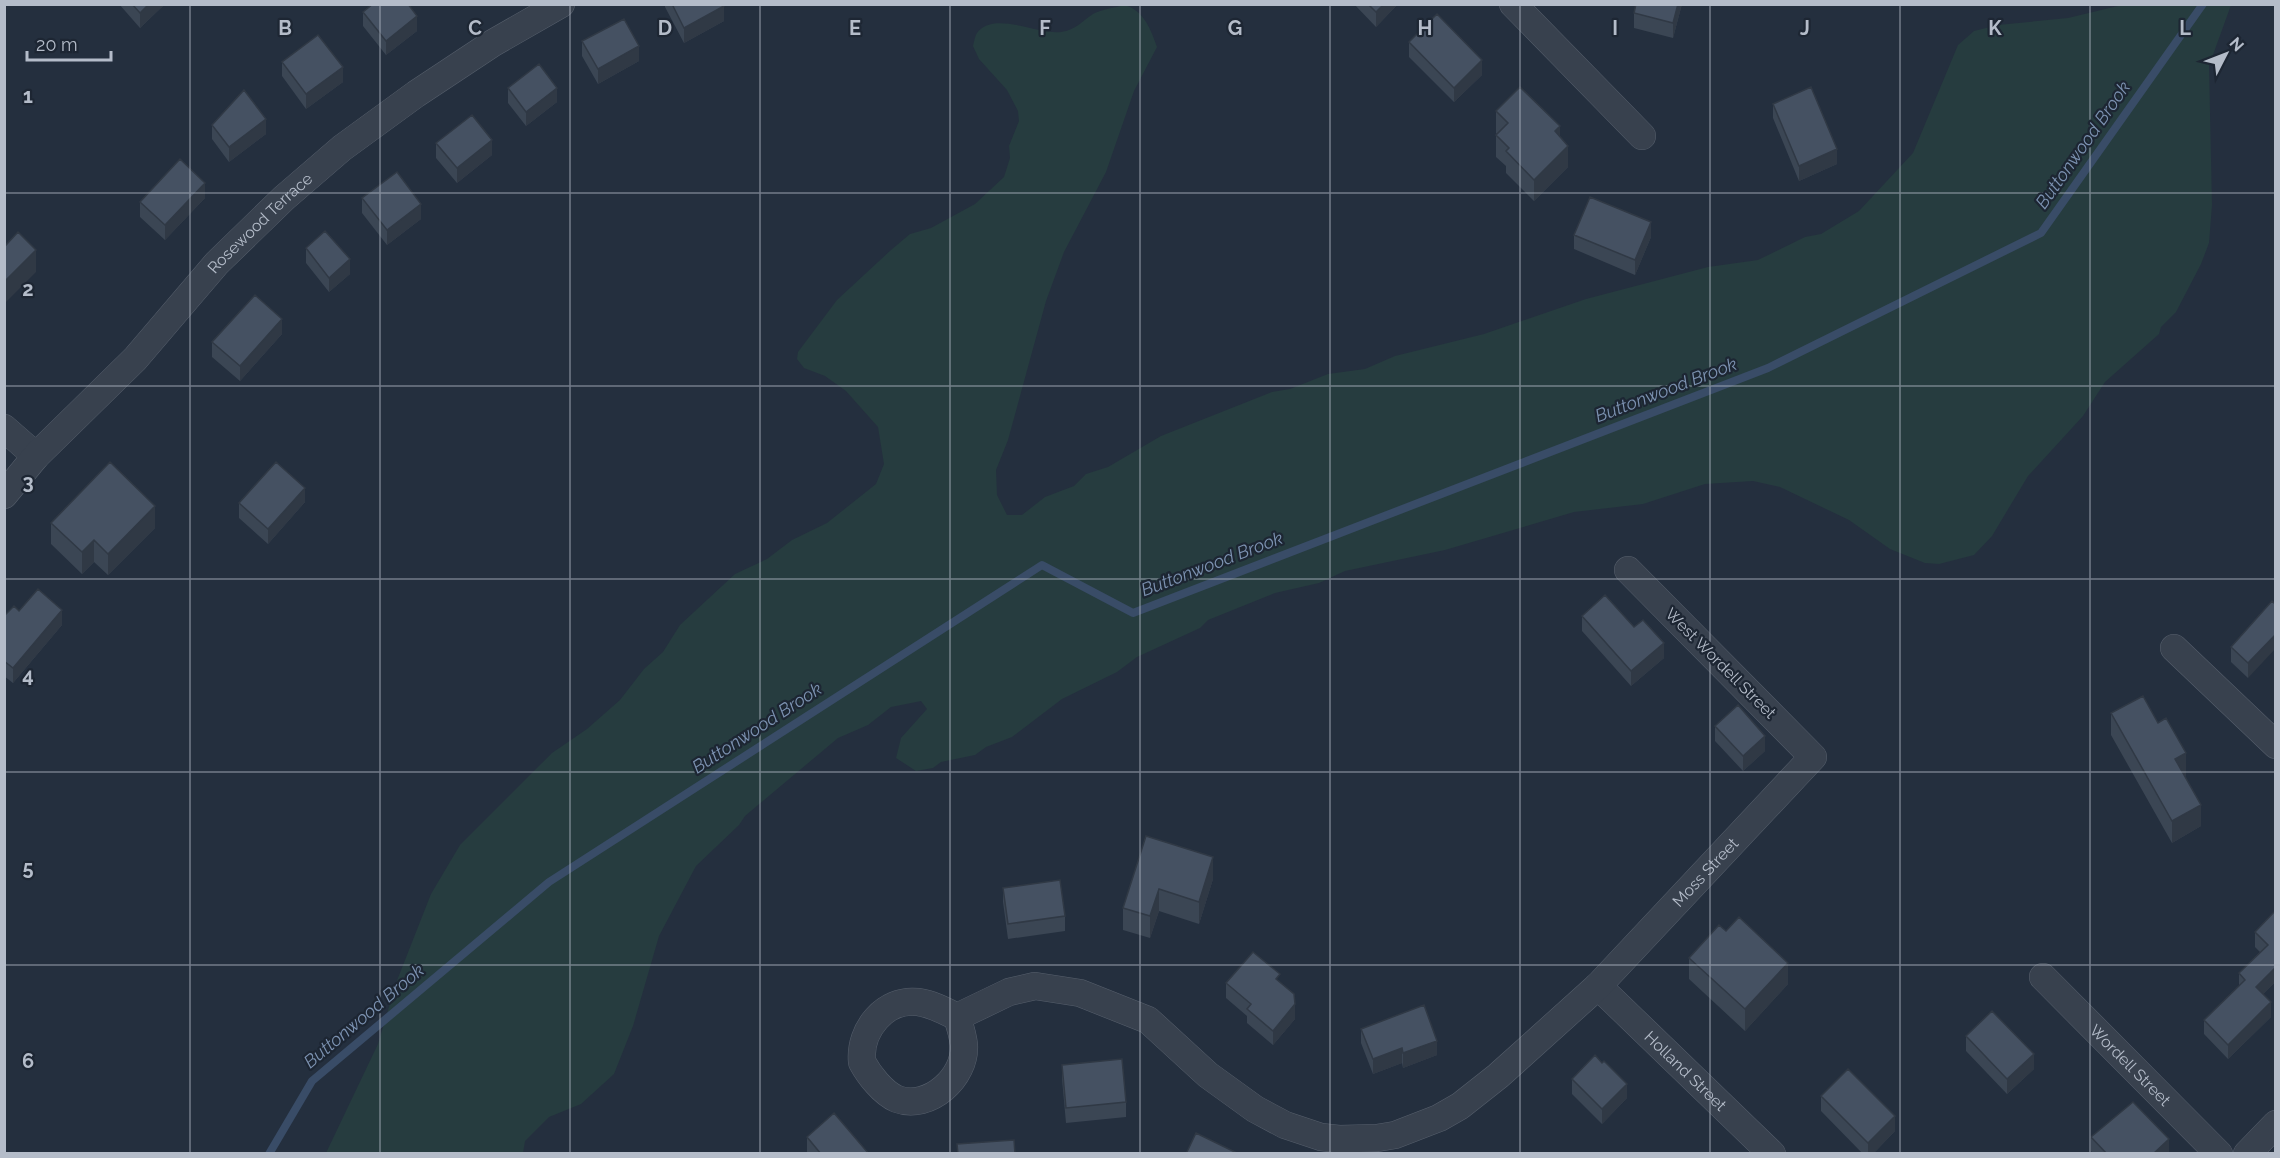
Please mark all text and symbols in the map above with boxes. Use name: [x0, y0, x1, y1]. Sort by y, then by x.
text: B: [278, 16, 292, 40]
text: C: [468, 16, 482, 40]
text: D: [658, 16, 672, 40]
text: E: [849, 16, 861, 40]
text: F: [1039, 16, 1051, 40]
text: G: [1228, 16, 1242, 40]
text: H: [1418, 16, 1432, 40]
text: I: [1612, 16, 1618, 40]
text: J: [1800, 16, 1810, 40]
text: K: [1988, 16, 2002, 40]
text: L: [2179, 16, 2191, 40]
scale bar: [27, 24, 111, 62]
north arrow: [2196, 24, 2256, 84]
text: N: [2226, 33, 2248, 55]
text: 20 m: [36, 34, 78, 55]
water label: Buttonwood Brook: [2031, 77, 2134, 212]
text: 1: [23, 84, 33, 108]
street label: Rosewood Terrace: [204, 169, 316, 277]
text: 2: [22, 277, 34, 301]
water label: Buttonwood Brook: [1592, 353, 1740, 426]
text: 3: [22, 470, 34, 494]
water label: Buttonwood Brook: [1138, 527, 1286, 600]
street label: West Wordell Street: [1662, 604, 1780, 723]
text: 4: [22, 663, 34, 687]
water label: Buttonwood Brook: [688, 678, 826, 777]
street label: Moss Street: [1669, 834, 1743, 911]
text: 5: [22, 856, 34, 880]
water label: Buttonwood Brook: [299, 959, 428, 1072]
street label: Wordell Street: [2086, 1021, 2175, 1110]
street label: Holland Street: [1641, 1027, 1731, 1115]
text: 6: [22, 1049, 34, 1073]

